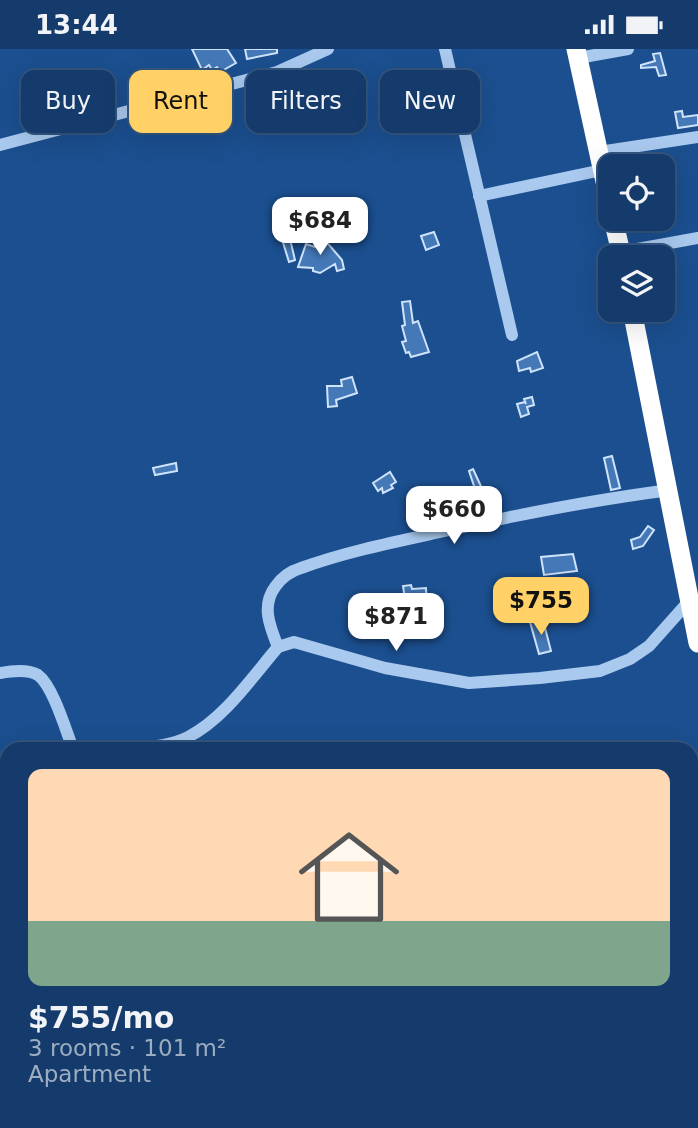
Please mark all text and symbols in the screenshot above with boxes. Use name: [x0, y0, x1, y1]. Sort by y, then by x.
text: 13:44: [35, 10, 118, 40]
chip: Buy: [21, 70, 115, 133]
chip: Rent: [129, 70, 232, 133]
chip: Filters: [246, 70, 366, 133]
chip: New: [380, 70, 480, 133]
map controls: [598, 154, 675, 322]
button: locate: [598, 154, 675, 231]
pin: $684: [279, 197, 361, 257]
text: $684: [288, 207, 352, 233]
button: layers: [598, 245, 675, 322]
pin: $660: [413, 487, 495, 546]
text: $660: [422, 496, 486, 522]
pin: $755: [500, 577, 582, 637]
text: $755: [509, 587, 573, 613]
pin: $871: [355, 593, 437, 653]
text: $871: [364, 603, 428, 629]
icon: home: [286, 814, 412, 940]
text: $755/mo: [28, 1000, 174, 1035]
text: 3 rooms · 101 m²: [28, 1035, 226, 1061]
text: Apartment: [28, 1061, 151, 1087]

